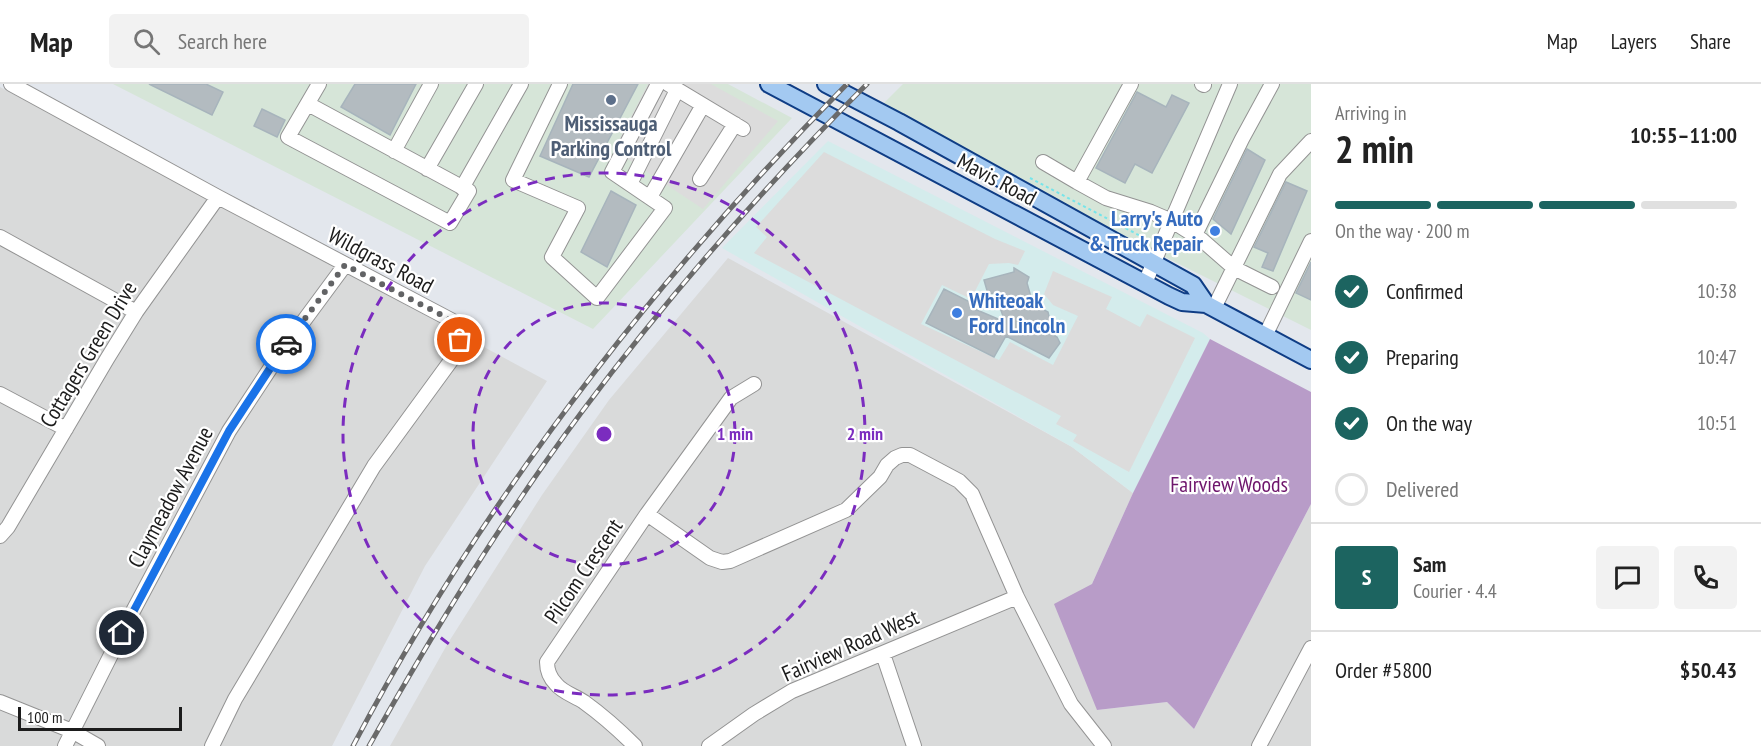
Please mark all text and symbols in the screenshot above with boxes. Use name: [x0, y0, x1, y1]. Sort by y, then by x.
search box: [109, 14, 529, 68]
text: Map: [30, 23, 73, 60]
icon: search: [130, 25, 163, 58]
text: Search here: [178, 27, 267, 55]
text: Map: [1547, 28, 1578, 55]
text: Layers: [1611, 28, 1657, 55]
text: Share: [1690, 28, 1731, 55]
marker: Mississauga Parking Control: [604, 93, 618, 107]
text: Arriving in: [1335, 100, 1407, 126]
place label: Mississauga Parking Control: [551, 109, 672, 162]
text: 10:55–11:00: [1630, 121, 1737, 149]
text: 2 min: [1335, 123, 1414, 174]
street label: Mavis Road: [953, 147, 1041, 211]
place label: Larry's Auto & Truck Repair: [1089, 204, 1204, 257]
text: On the way · 200 m: [1335, 218, 1470, 244]
street label: Wildgrass Road: [323, 220, 439, 300]
marker: Larry's Auto & Truck Repair: [1208, 224, 1222, 238]
icon: check: [1335, 275, 1368, 308]
street label: Cottagers Green Drive: [33, 276, 143, 432]
text: Confirmed: [1386, 277, 1463, 305]
text: 10:38: [1697, 278, 1737, 304]
place label: Whiteoak Ford Lincoln: [968, 286, 1065, 339]
marker: Whiteoak Ford Lincoln: [950, 306, 964, 320]
courier: [256, 314, 316, 374]
pin: [434, 314, 485, 365]
icon: bag: [443, 323, 476, 356]
icon: car: [270, 328, 303, 361]
icon: check: [1335, 341, 1368, 374]
text: Preparing: [1386, 343, 1459, 371]
text: 10:47: [1697, 344, 1737, 370]
icon: check: [1335, 407, 1368, 440]
text: On the way: [1386, 409, 1472, 437]
text: 10:51: [1697, 410, 1737, 436]
street label: Claymeadow Avenue: [121, 422, 219, 572]
text: 1 min: [717, 422, 753, 445]
text: 2 min: [847, 422, 883, 445]
centre of rings: [594, 424, 614, 444]
park label: Fairview Woods: [1170, 470, 1288, 498]
text: Delivered: [1386, 475, 1459, 503]
street label: Pilcom Crescent: [538, 513, 628, 629]
button: chat: [1596, 546, 1659, 609]
button: phone: [1674, 546, 1737, 609]
text: Sam: [1413, 550, 1446, 578]
text: S: [1362, 563, 1371, 591]
text: Courier · 4.4: [1413, 578, 1497, 604]
street label: Fairview Road West: [777, 602, 923, 688]
pin: [96, 607, 147, 658]
icon: home: [105, 616, 138, 649]
text: Order #5800: [1335, 656, 1432, 684]
text: $50.43: [1680, 656, 1737, 684]
scale bar: [18, 704, 182, 732]
text: 100 m: [27, 707, 62, 727]

